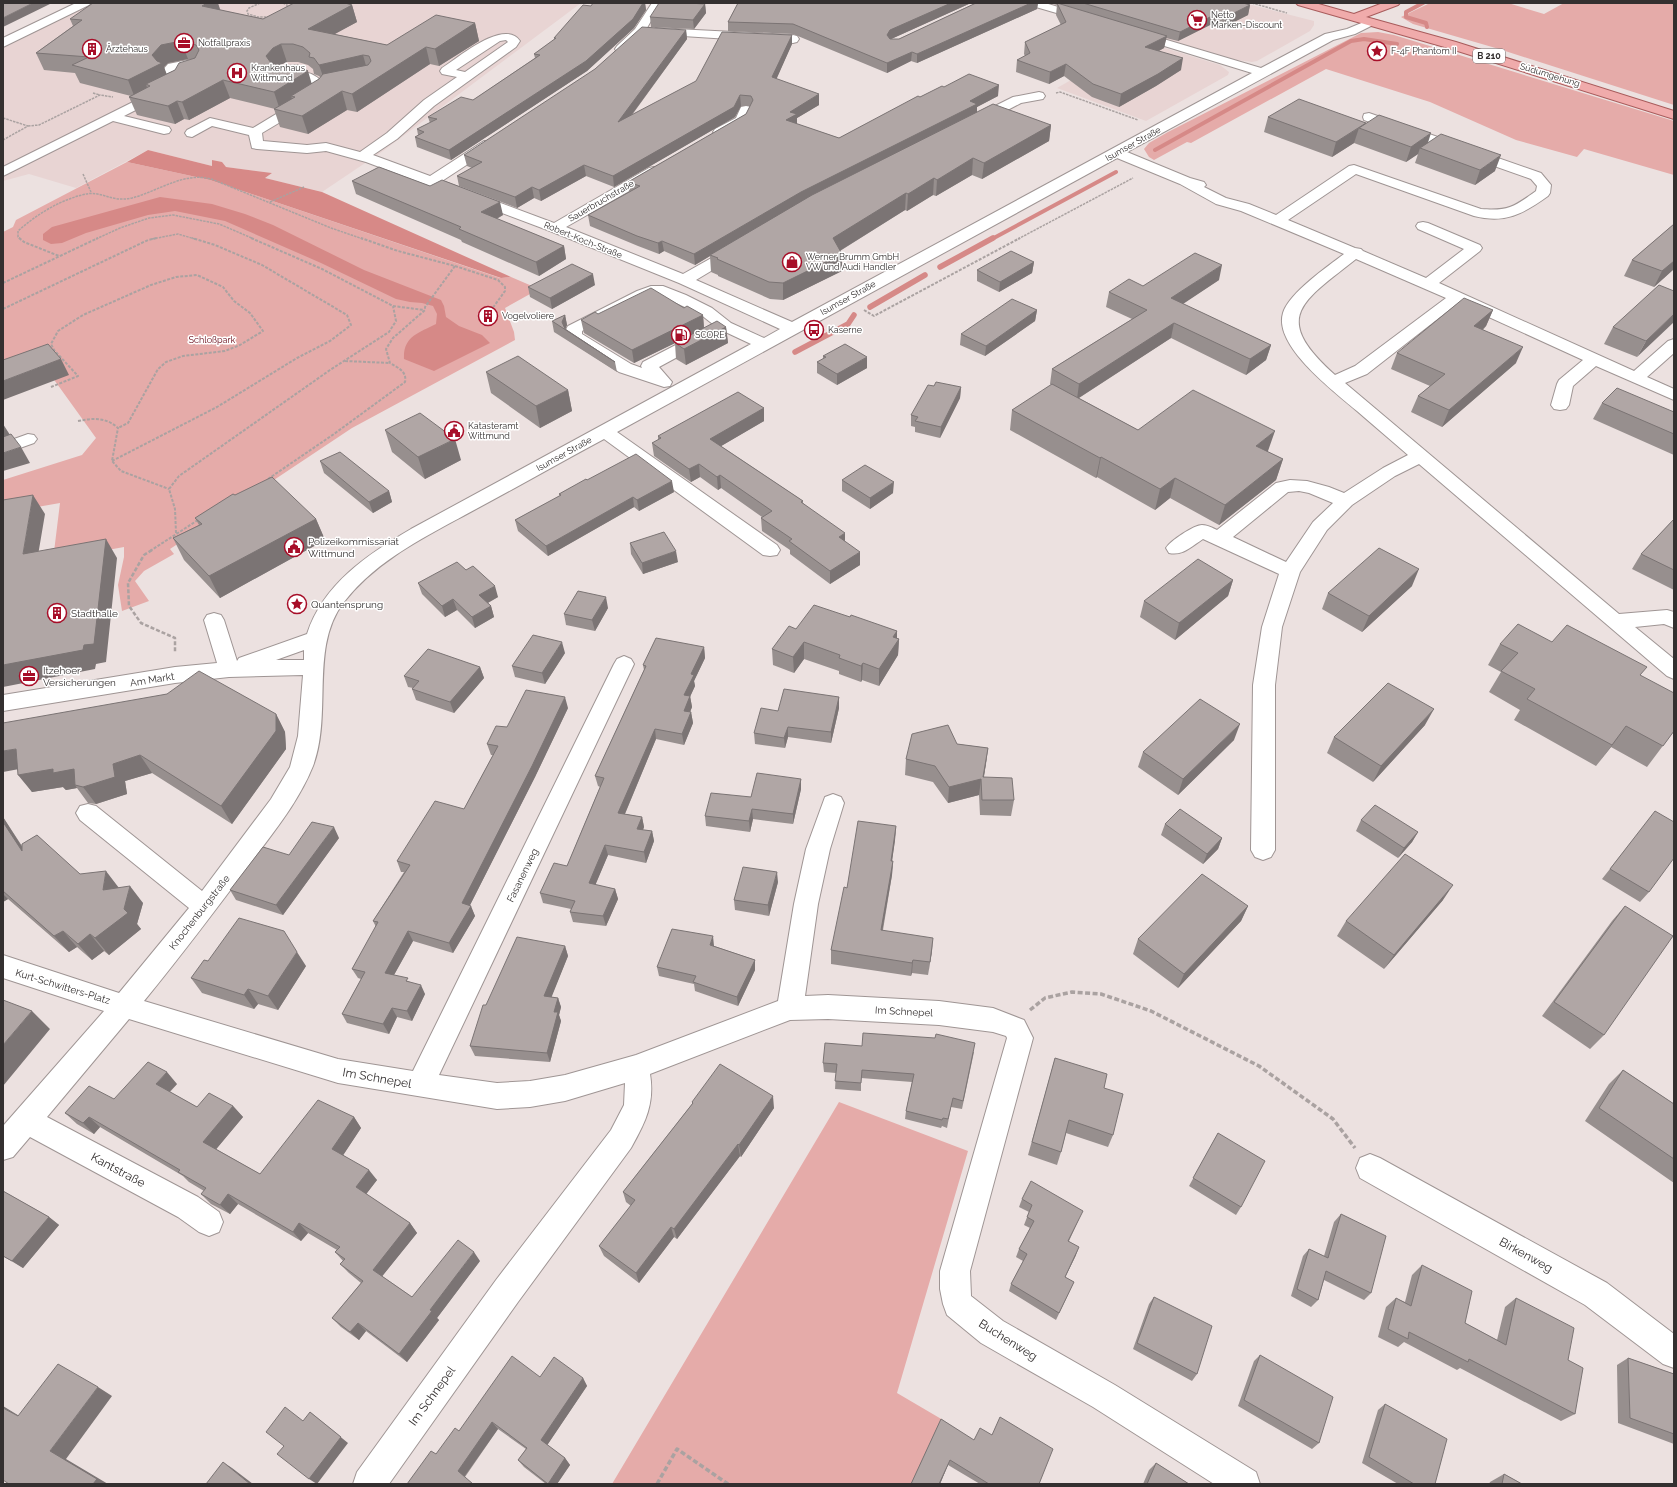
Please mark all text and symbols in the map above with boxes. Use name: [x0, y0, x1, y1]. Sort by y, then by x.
supermarket icon: Netto Marken-Discount: [1186, 9, 1208, 31]
place label: Netto Marken-Discount: [1211, 10, 1282, 30]
office icon: Notfallpraxis: [173, 32, 195, 54]
building icon: Ärztehaus: [81, 38, 103, 60]
place label: Notfallpraxis: [198, 38, 251, 48]
place icon: F-4F Phantom II: [1366, 40, 1388, 62]
place label: Ärztehaus: [106, 43, 148, 54]
place label: F-4F Phantom II: [1391, 46, 1456, 56]
road number: B 210: [1473, 49, 1505, 63]
street label: Südumgehung: [1519, 61, 1581, 89]
hospital icon: Krankenhaus Wittmund: [226, 62, 248, 84]
place label: Krankenhaus Wittmund: [251, 63, 306, 83]
street label: Isumser Straße: [1104, 124, 1163, 163]
street label: Sauerbruchstraße: [566, 178, 636, 224]
street label: Robert-Koch-Straße: [542, 220, 624, 261]
shop icon: Werner Brumm GmbH VW und Audi Handler: [781, 251, 803, 273]
place label: Werner Brumm GmbH VW und Audi Handler: [806, 252, 899, 272]
street label: Isumser Straße: [819, 278, 878, 317]
building icon: Vogelvoliere: [477, 305, 499, 327]
place label: Vogelvoliere: [502, 311, 555, 321]
bus stop icon: Kaserne: [803, 319, 825, 341]
fuel station icon: SCORE: [670, 324, 692, 346]
place label: Kaserne: [828, 325, 863, 335]
place label: SCORE: [695, 330, 725, 340]
park label: Schloßpark: [189, 335, 236, 345]
public building icon: Katasteramt Wittmund: [443, 420, 465, 442]
place label: Katasteramt Wittmund: [468, 421, 518, 441]
street label: Isumser Straße: [535, 434, 594, 473]
public building icon: Polizeikommissariat Wittmund: [283, 536, 305, 558]
place label: Polizeikommissariat Wittmund: [308, 536, 400, 559]
place icon: Quantensprung: [286, 593, 308, 615]
place label: Quantensprung: [311, 599, 383, 610]
building icon: Stadthalle: [46, 602, 68, 624]
place label: Stadthalle: [71, 608, 118, 619]
office icon: Itzehoer Versicherungen: [18, 665, 40, 687]
place label: Itzehoer Versicherungen: [43, 665, 116, 688]
street label: Am Markt: [129, 670, 176, 688]
street label: Fasanenweg: [505, 847, 540, 904]
street label: Knochenburgstraße: [167, 873, 232, 952]
street label: Kurt-Schwitters-Platz: [14, 967, 112, 1006]
street label: Im Schnepel: [875, 1004, 934, 1019]
street label: Im Schnepel: [341, 1065, 413, 1091]
street label: Kantstraße: [88, 1150, 148, 1190]
street label: Birkenweg: [1497, 1235, 1555, 1275]
street label: Buchenweg: [976, 1316, 1040, 1364]
street label: Im Schnepel: [406, 1363, 459, 1428]

